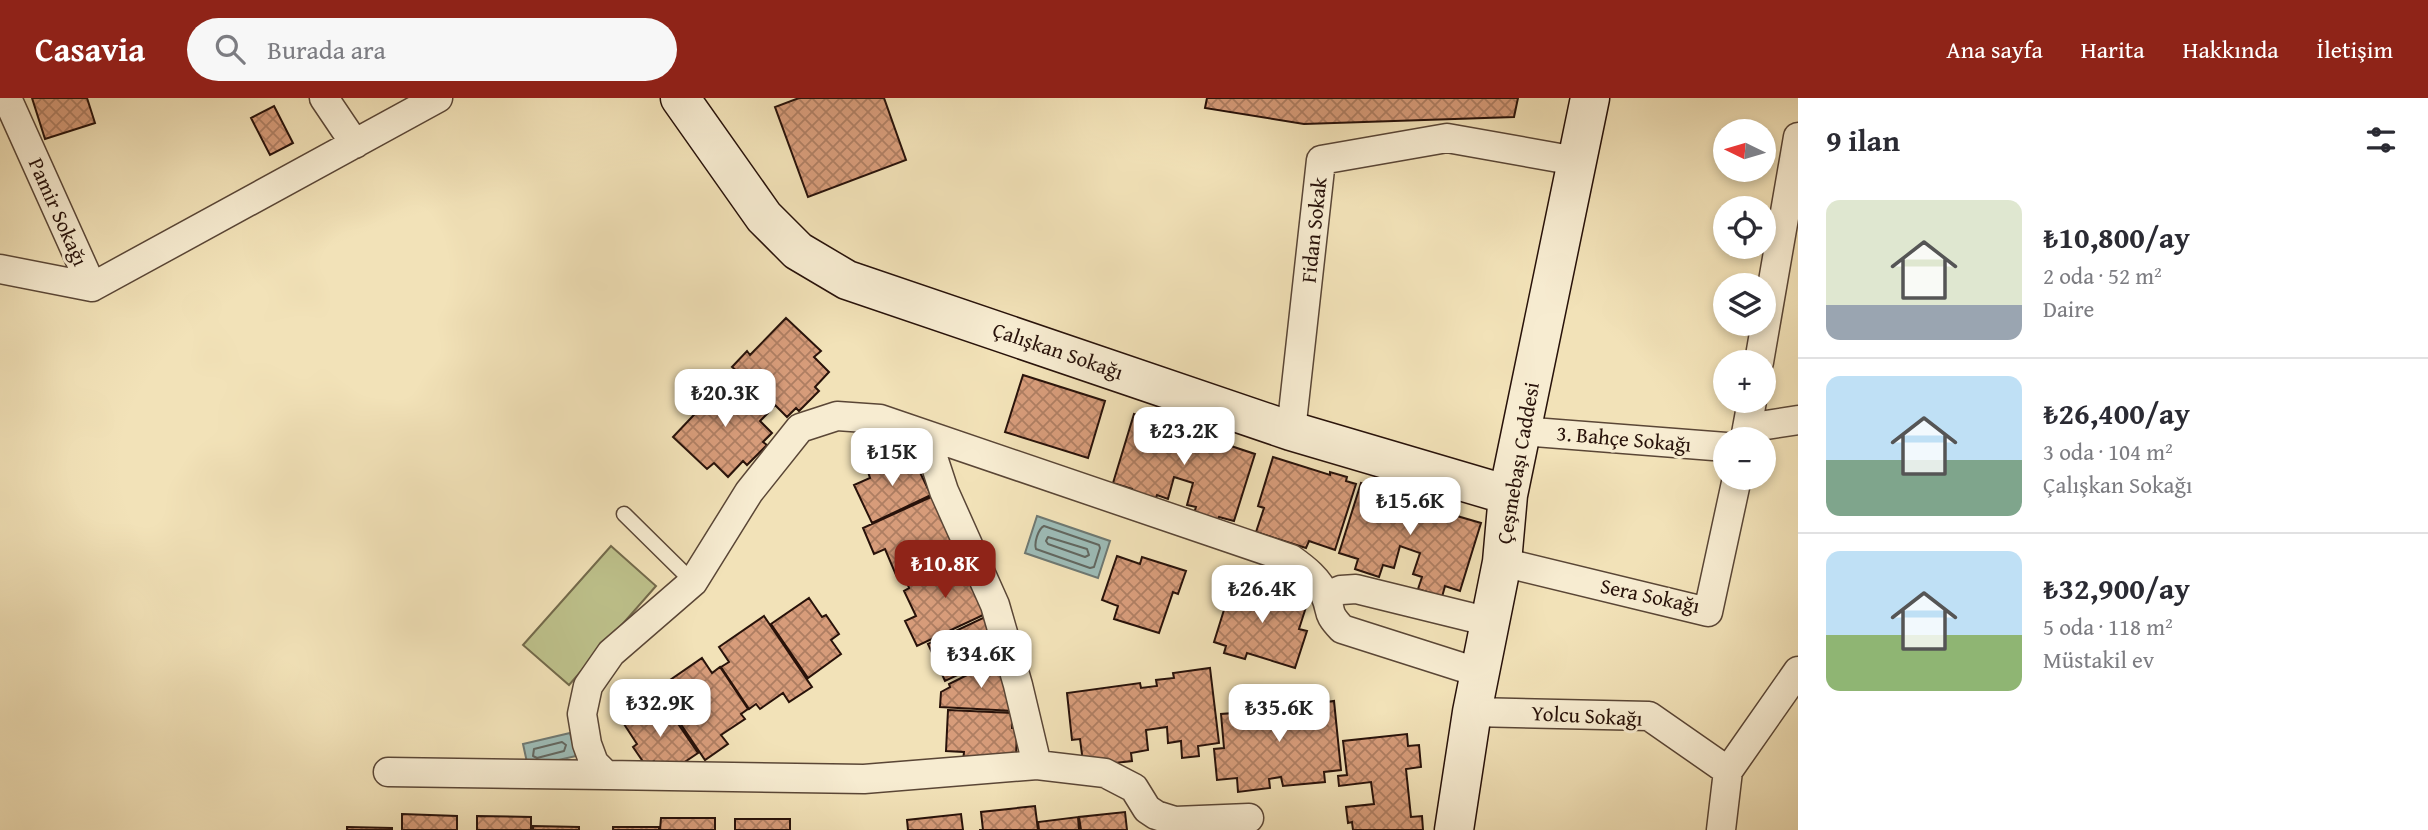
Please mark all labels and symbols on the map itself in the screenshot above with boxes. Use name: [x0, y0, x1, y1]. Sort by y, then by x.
north arrow: [1713, 119, 1776, 182]
street label: Pamir Sokağı: [21, 153, 96, 271]
street label: Fidan Sokak: [1293, 175, 1334, 284]
street label: Çalışkan Sokağı: [989, 314, 1128, 387]
pin: ₺20.3K: [668, 370, 782, 429]
street label: Çeşmebaşı Caddesi: [1488, 379, 1547, 546]
pin: ₺23.2K: [1127, 408, 1241, 467]
street label: 3. Bahçe Sokağı: [1555, 417, 1693, 460]
pin: ₺15K: [851, 428, 933, 488]
pin: ₺15.6K: [1353, 478, 1467, 537]
pin: ₺10.8K: [888, 540, 1002, 600]
pin: ₺26.4K: [1205, 566, 1319, 625]
street label: Sera Sokağı: [1597, 570, 1703, 621]
pin: ₺34.6K: [924, 630, 1038, 690]
pin: ₺32.9K: [603, 680, 717, 739]
pin: ₺35.6K: [1222, 684, 1336, 744]
street label: Yolcu Sokağı: [1531, 697, 1643, 734]

